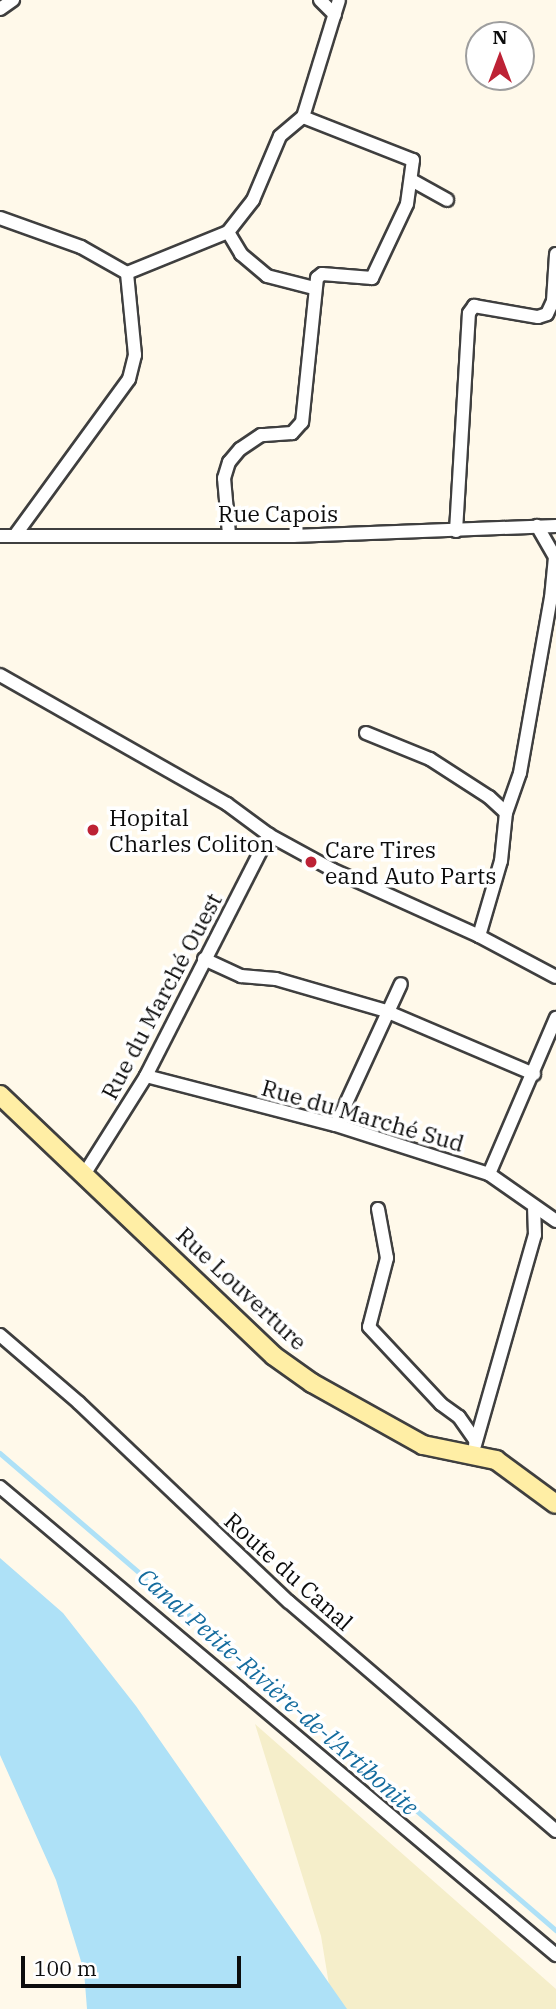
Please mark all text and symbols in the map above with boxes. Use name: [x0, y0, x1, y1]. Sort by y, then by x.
north arrow: [465, 21, 535, 91]
text: N: [492, 25, 508, 49]
street label: Rue Capois: [218, 499, 338, 527]
place label: Hopital Charles Coliton: [109, 803, 274, 857]
marker: Hopital Charles Coliton: [83, 820, 103, 840]
place label: Care Tires eand Auto Parts: [325, 835, 496, 889]
marker: Care Tires eand Auto Parts: [303, 854, 319, 870]
street label: Rue du Marché Ouest: [95, 888, 227, 1104]
street label: Rue du Marché Sud: [259, 1073, 467, 1157]
street label: Rue Louverture: [171, 1221, 313, 1355]
street label: Route du Canal: [219, 1506, 359, 1636]
water label: Canal Petite-Rivière-de-l'Artibonite: [132, 1562, 424, 1822]
scale bar: [24, 1942, 245, 1986]
text: 100 m: [34, 1954, 97, 1982]

